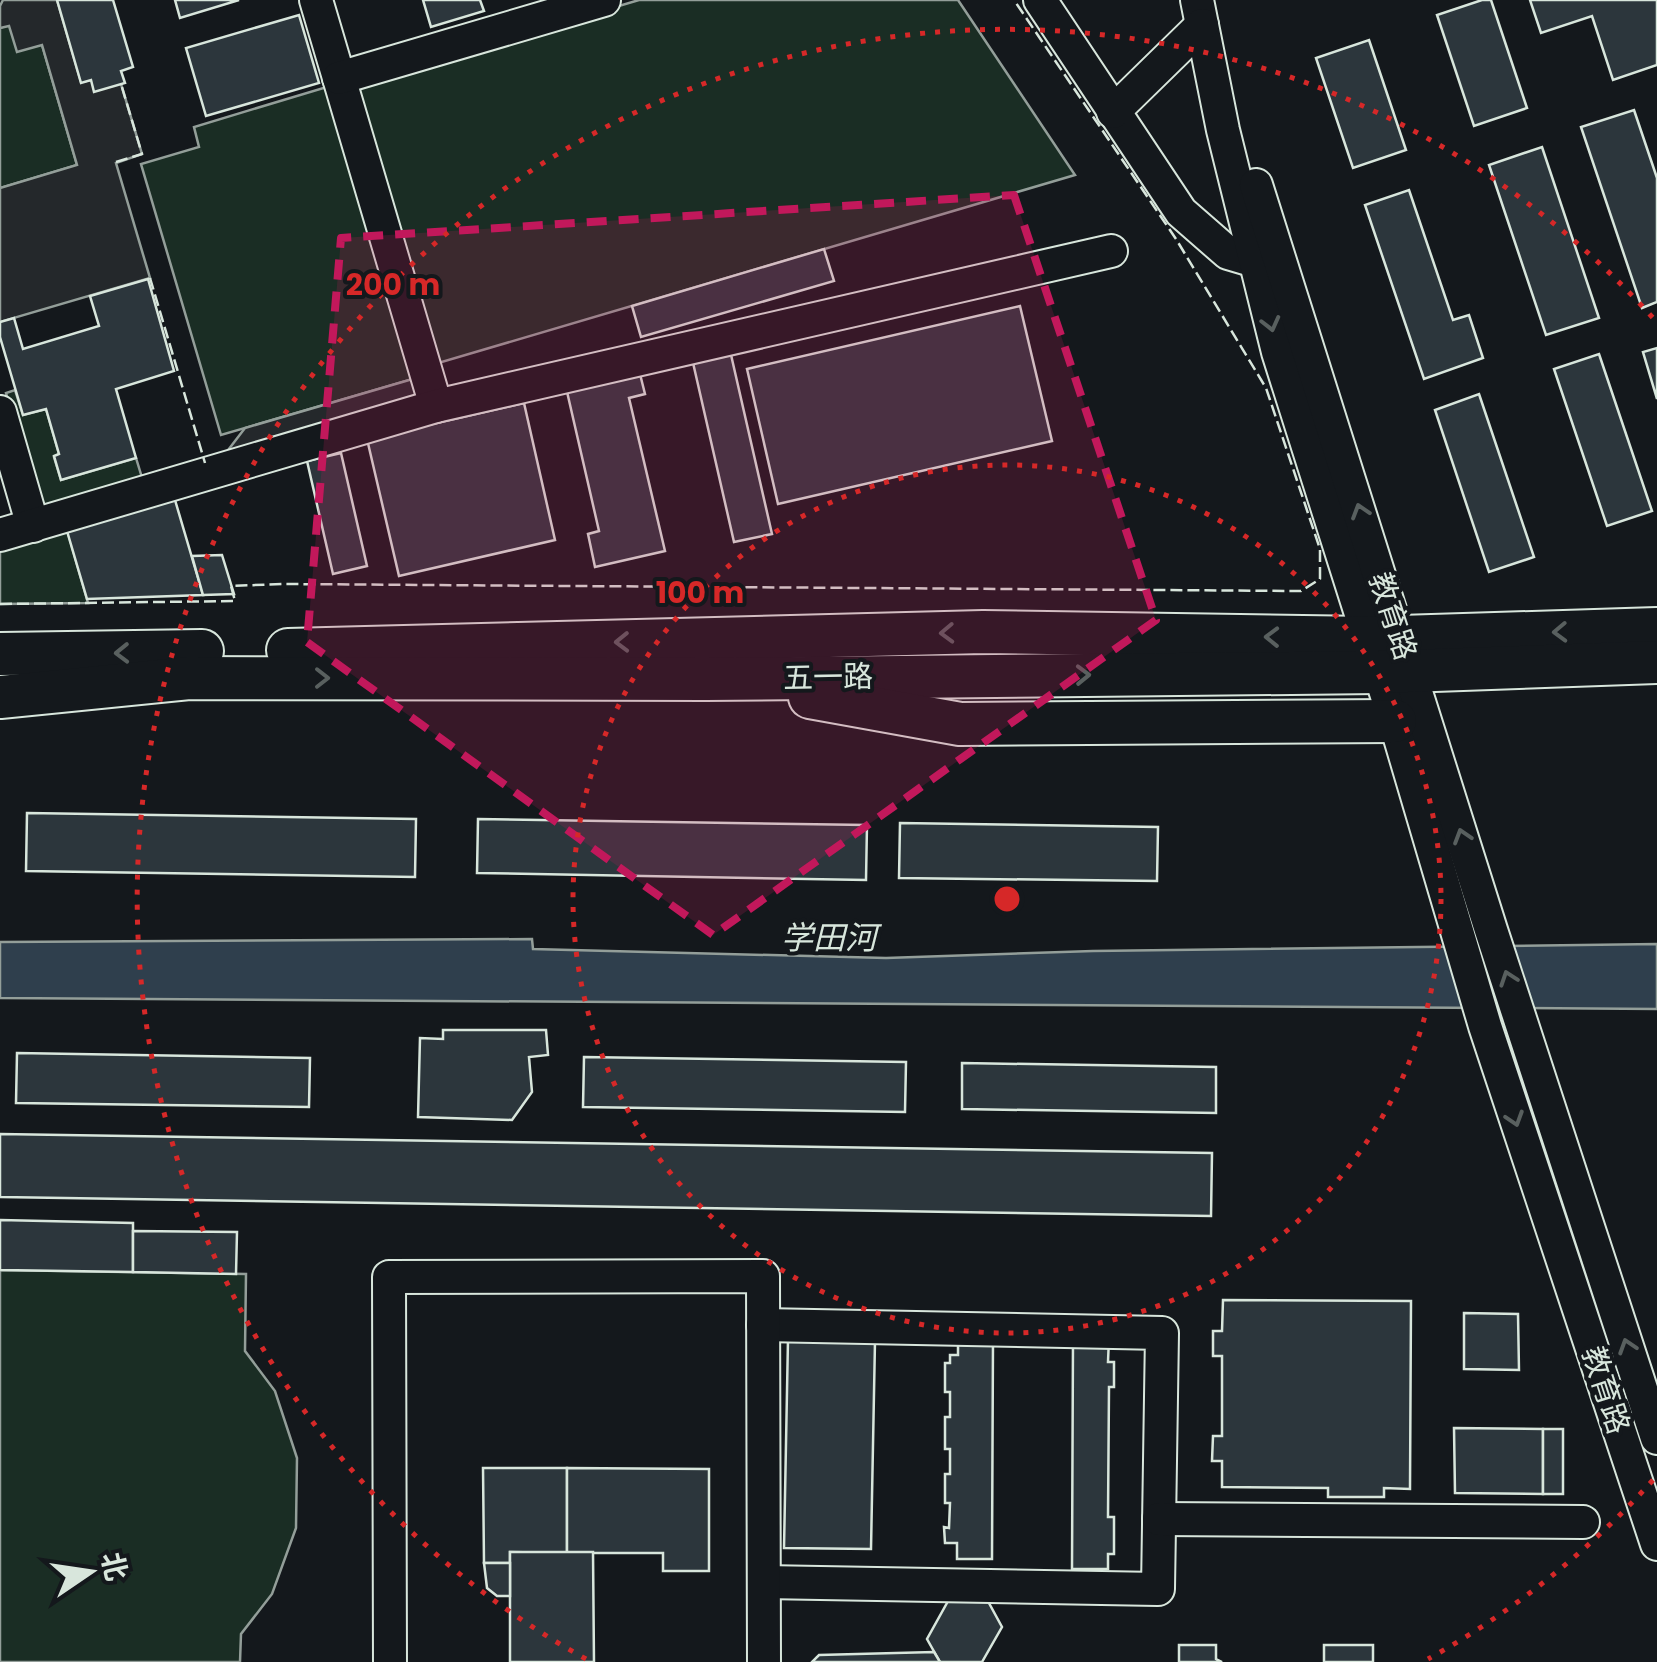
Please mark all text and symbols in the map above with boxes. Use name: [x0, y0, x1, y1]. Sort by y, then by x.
text: 200 m: [346, 263, 440, 306]
one-way arrow: [1259, 315, 1280, 332]
one-way arrow: [1351, 503, 1371, 520]
street label: 教育路: [1359, 567, 1427, 665]
text: 100 m: [656, 571, 744, 614]
one-way arrow: [1551, 622, 1567, 643]
one-way arrow: [938, 623, 954, 644]
one-way arrow: [1263, 626, 1279, 647]
one-way arrow: [613, 631, 628, 653]
one-way arrow: [113, 642, 128, 664]
street label: 五一路: [783, 655, 873, 699]
one-way arrow: [1076, 664, 1092, 686]
one-way arrow: [314, 667, 330, 689]
one-way arrow: [1453, 829, 1474, 846]
centre of rings: [989, 881, 1025, 917]
water label: 学田河: [781, 915, 883, 960]
one-way arrow: [1499, 971, 1519, 988]
one-way arrow: [1504, 1109, 1524, 1126]
one-way arrow: [1619, 1338, 1639, 1355]
street label: 教育路: [1572, 1341, 1640, 1439]
north arrow: [40, 1522, 140, 1622]
text: 北: [92, 1548, 136, 1585]

